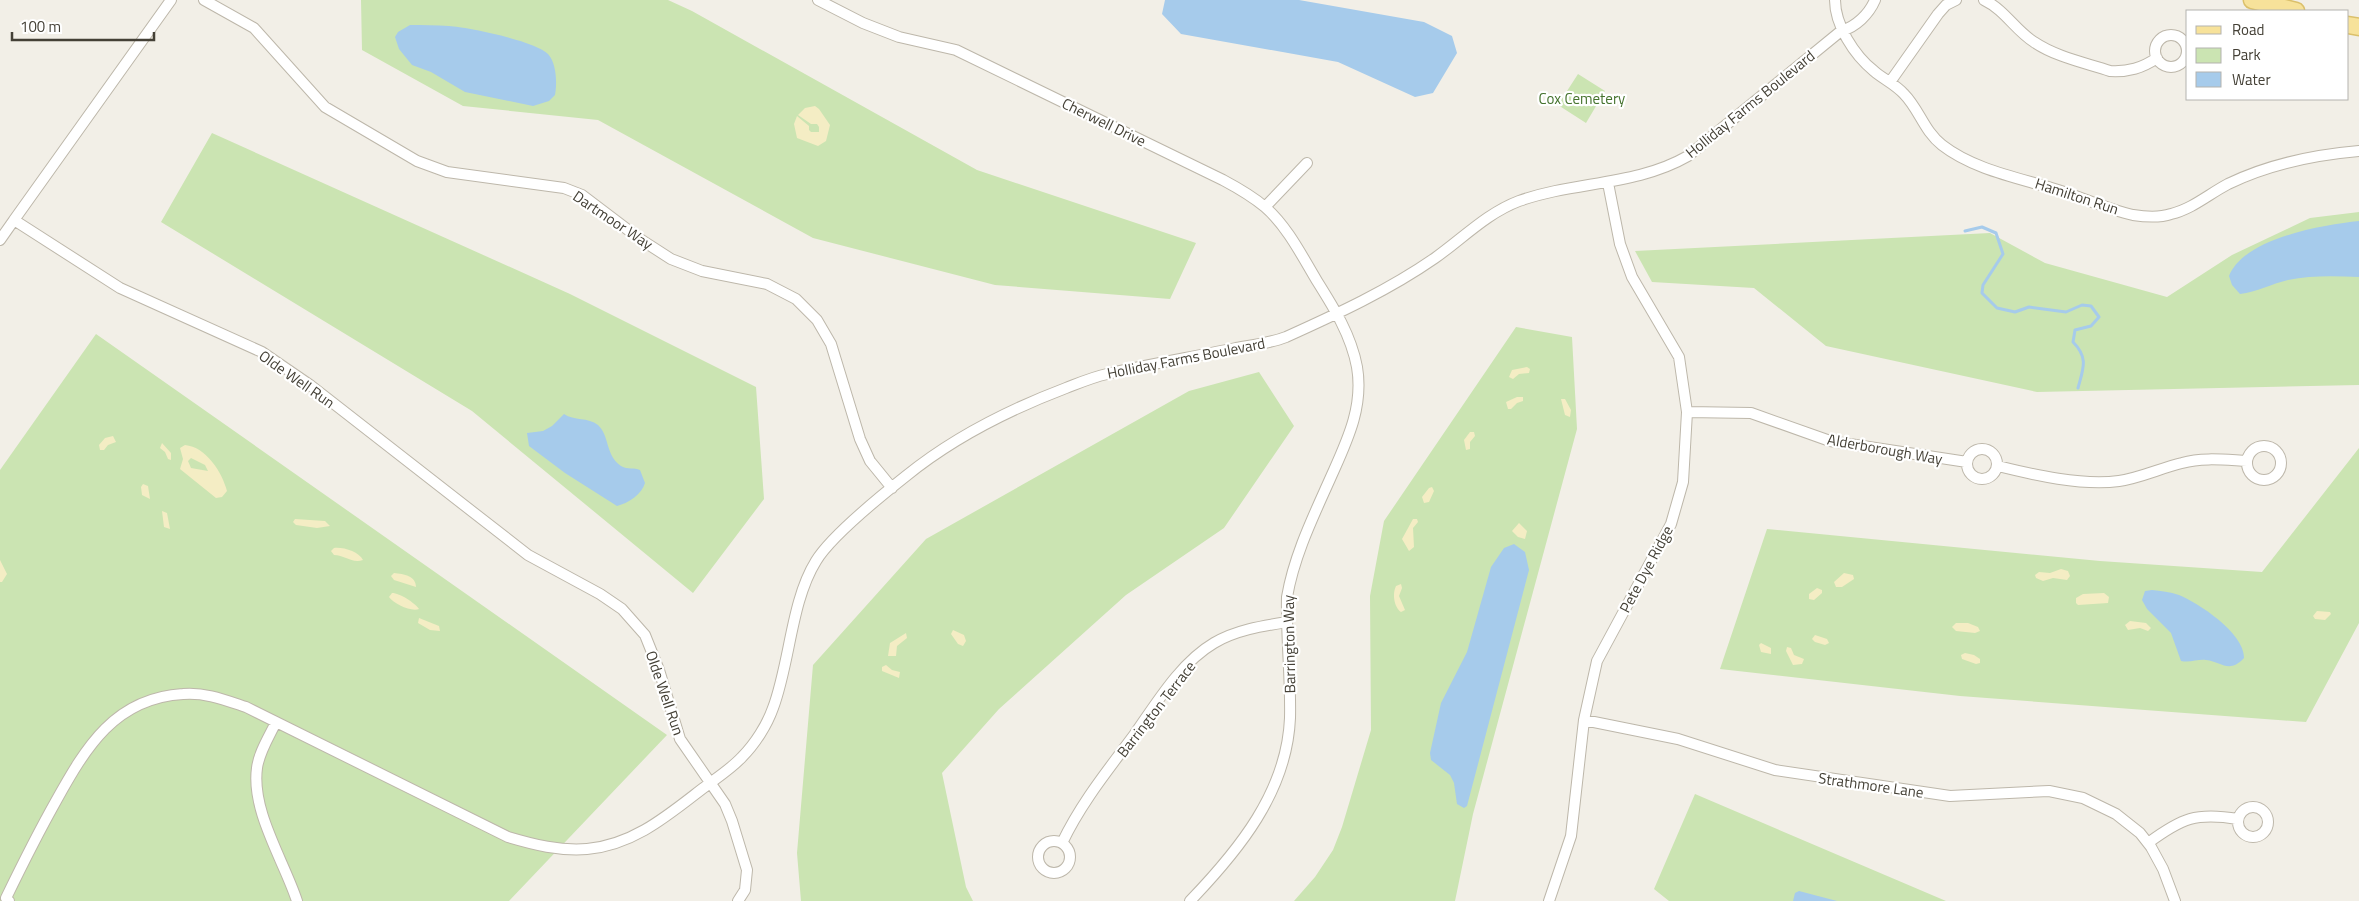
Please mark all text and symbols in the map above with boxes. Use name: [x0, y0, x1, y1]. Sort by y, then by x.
scale bar: [12, 10, 155, 42]
legend: [2186, 10, 2349, 100]
text: 100 m: [20, 15, 61, 38]
text: Road: [2232, 18, 2264, 41]
text: Park: [2232, 43, 2261, 66]
street label: Holliday Farms Boulevard: [1680, 45, 1820, 163]
text: Water: [2232, 68, 2271, 91]
park label: Cox Cemetery: [1539, 87, 1625, 110]
street label: Cherwell Drive: [1058, 92, 1150, 152]
street label: Hamilton Run: [2032, 172, 2122, 220]
street label: Dartmoor Way: [568, 185, 658, 255]
street label: Holliday Farms Boulevard: [1105, 331, 1267, 385]
street label: Olde Well Run: [254, 344, 340, 414]
street label: Alderborough Way: [1826, 428, 1944, 470]
street label: Pete Dye Ridge: [1613, 521, 1679, 617]
street label: Barrington Way: [1277, 595, 1301, 693]
street label: Olde Well Run: [640, 648, 690, 738]
street label: Barrington Terrace: [1111, 656, 1201, 762]
street label: Strathmore Lane: [1817, 766, 1925, 804]

